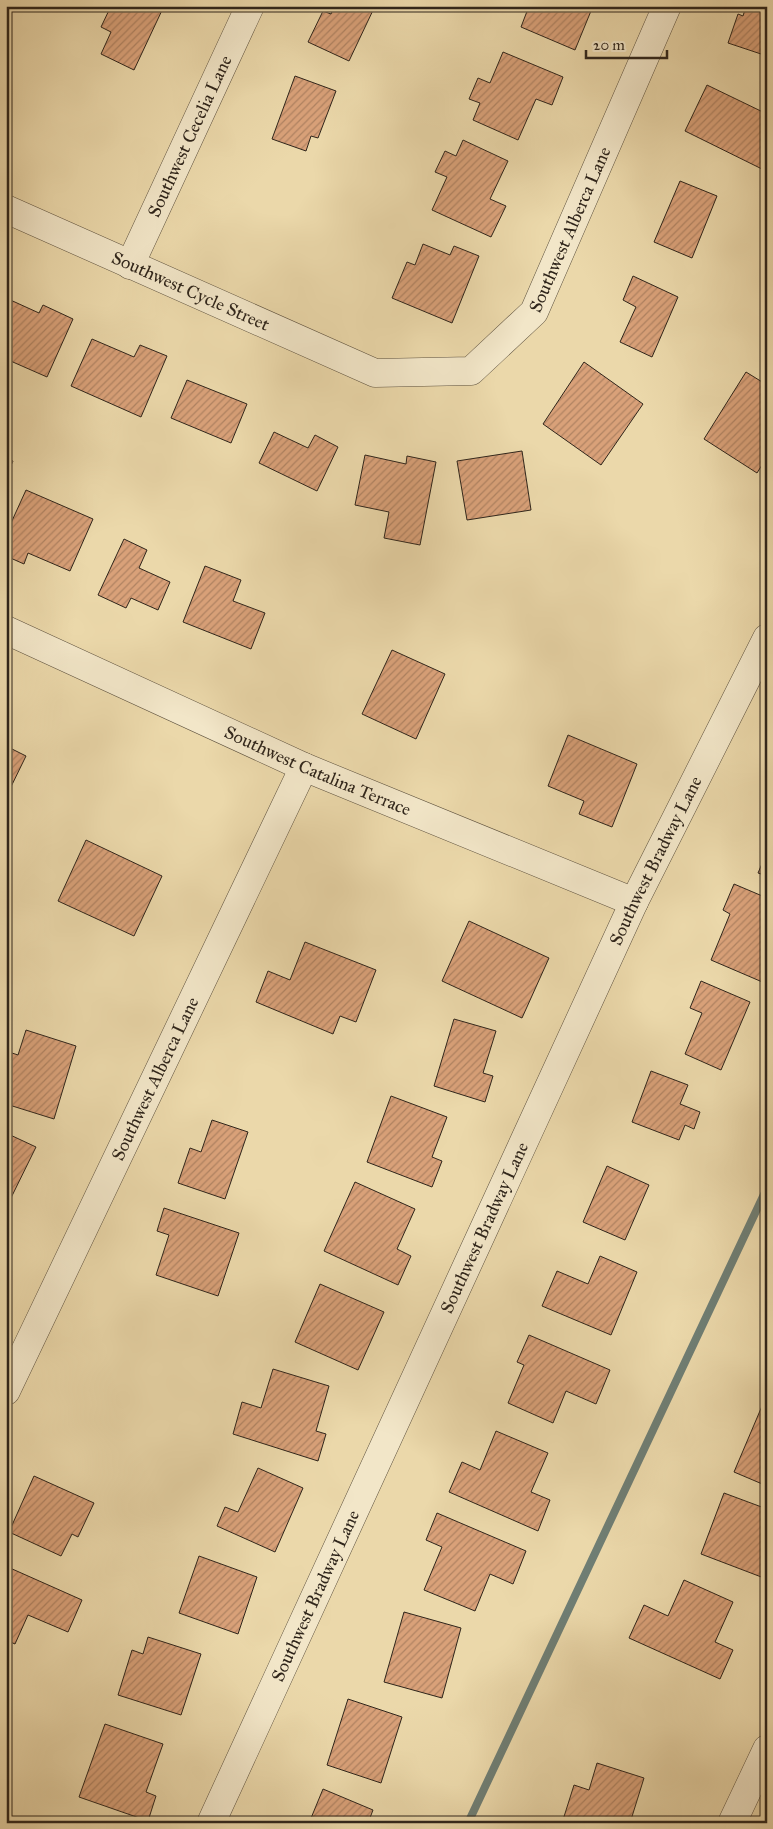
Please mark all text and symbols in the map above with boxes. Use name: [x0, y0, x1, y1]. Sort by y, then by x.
scale bar: [586, 28, 667, 60]
text: 20 m: [593, 36, 625, 54]
street label: Southwest Cecelia Lane: [143, 52, 237, 221]
street label: Southwest Alberca Lane: [524, 143, 615, 316]
street label: Southwest Cycle Street: [108, 246, 274, 336]
street label: Southwest Catalina Terrace: [221, 721, 414, 821]
street label: Southwest Bradway Lane: [605, 772, 707, 949]
street label: Southwest Alberca Lane: [107, 993, 204, 1164]
street label: Southwest Bradway Lane: [436, 1139, 533, 1317]
street label: Southwest Bradway Lane: [266, 1507, 364, 1685]

